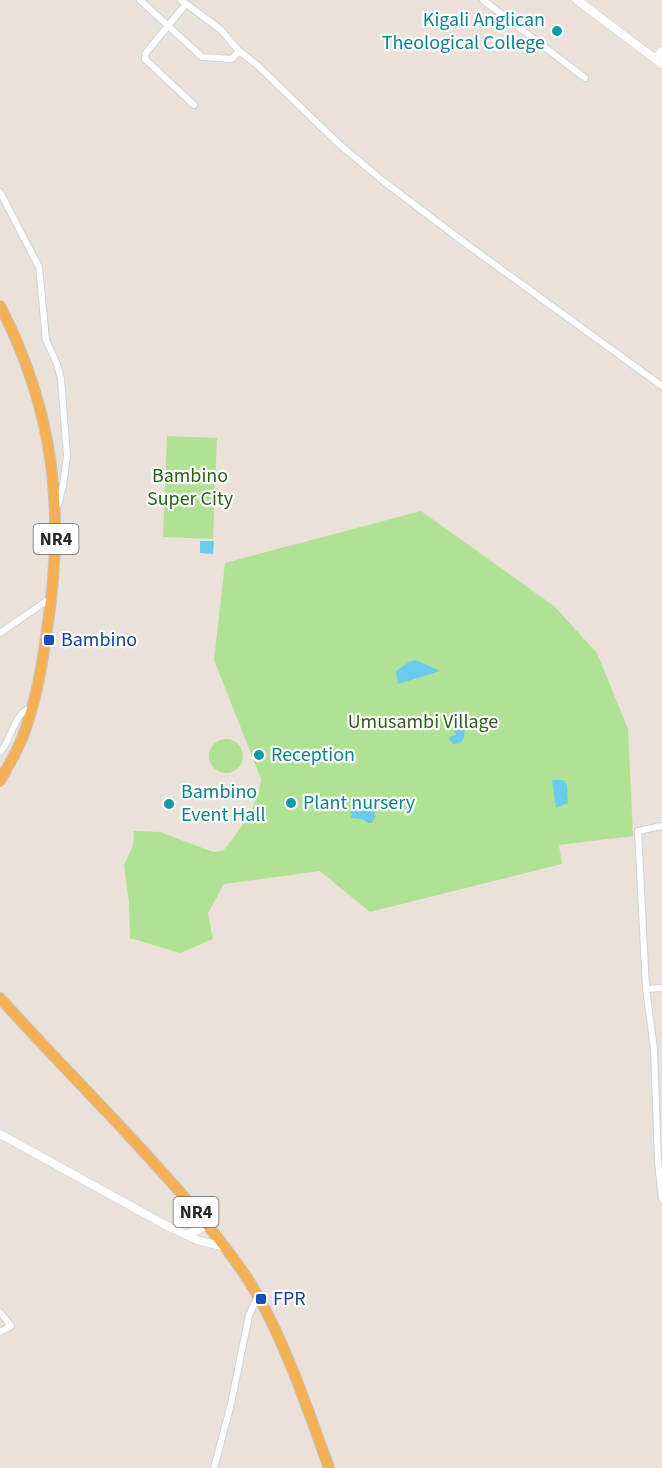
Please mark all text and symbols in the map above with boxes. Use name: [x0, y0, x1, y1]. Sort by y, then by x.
place label: Kigali Anglican Theological College: [382, 6, 545, 57]
marker: Kigali Anglican Theological College: [550, 24, 564, 38]
park label: Bambino Super City: [147, 462, 234, 513]
road number: NR4: [34, 524, 78, 554]
place label: Bambino: [61, 626, 137, 654]
marker: Bambino: [42, 633, 56, 647]
park label: Umusambi Village: [348, 708, 498, 736]
place label: Reception: [271, 741, 355, 769]
marker: Reception: [252, 748, 266, 762]
place label: Bambino Event Hall: [181, 778, 266, 829]
place label: Plant nursery: [303, 789, 416, 817]
marker: Plant nursery: [284, 796, 298, 810]
marker: Bambino Event Hall: [162, 797, 176, 811]
road number: NR4: [174, 1197, 218, 1227]
place label: FPR: [273, 1285, 306, 1313]
marker: FPR: [254, 1292, 268, 1306]

